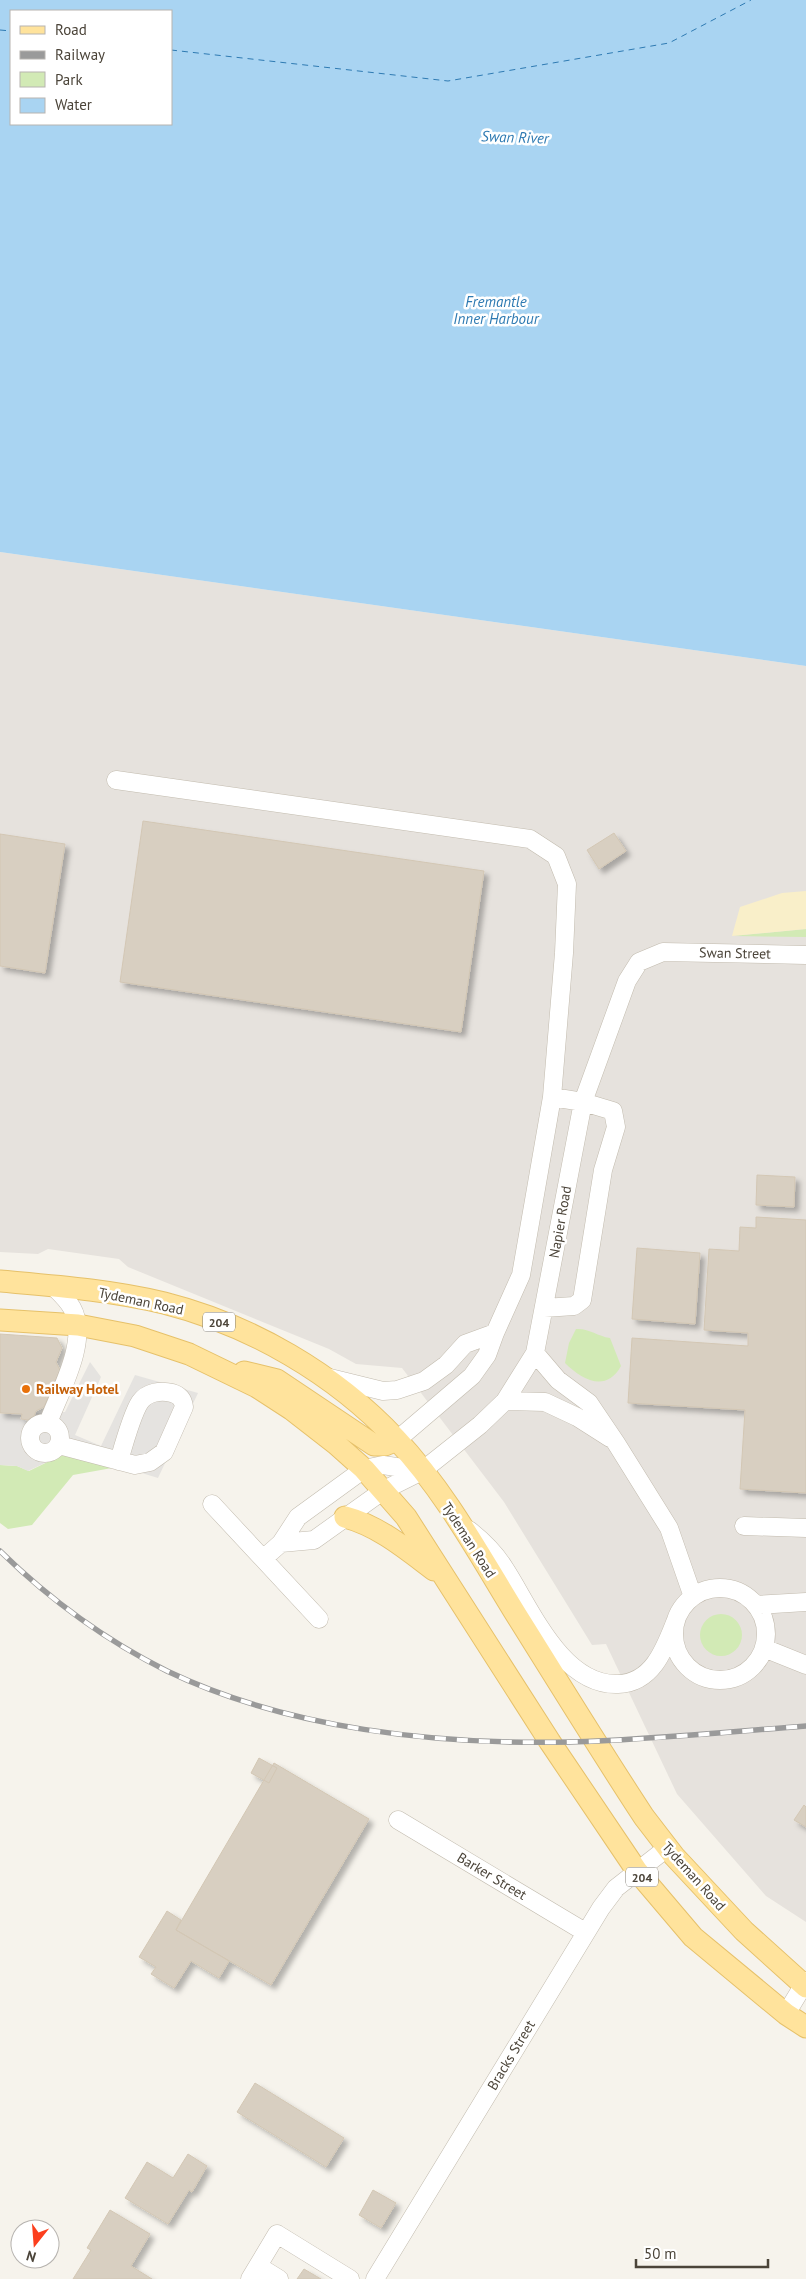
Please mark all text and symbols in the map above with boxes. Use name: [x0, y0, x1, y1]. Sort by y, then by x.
legend: [10, 10, 172, 125]
text: Road: [55, 20, 87, 39]
text: Railway: [55, 45, 105, 64]
text: Park: [55, 70, 83, 89]
text: Water: [55, 95, 92, 114]
water label: Swan River: [481, 126, 550, 148]
water label: Fremantle Inner Harbour: [453, 292, 540, 328]
street label: Swan Street: [699, 943, 771, 963]
street label: Napier Road: [545, 1185, 575, 1259]
street label: Tydeman Road: [97, 1283, 185, 1319]
road number: 204: [203, 1312, 235, 1331]
place label: Railway Hotel: [36, 1380, 120, 1398]
marker: Railway Hotel: [20, 1383, 32, 1395]
street label: Tydeman Road: [438, 1499, 500, 1581]
street label: Tydeman Road: [658, 1838, 730, 1914]
street label: Barker Street: [454, 1848, 530, 1904]
road number: 204: [626, 1868, 658, 1886]
street label: Bracks Street: [483, 2017, 539, 2093]
north arrow: [10, 2219, 60, 2269]
scale bar: [636, 2236, 768, 2268]
text: 50 m: [644, 2244, 677, 2263]
text: N: [24, 2246, 38, 2266]

